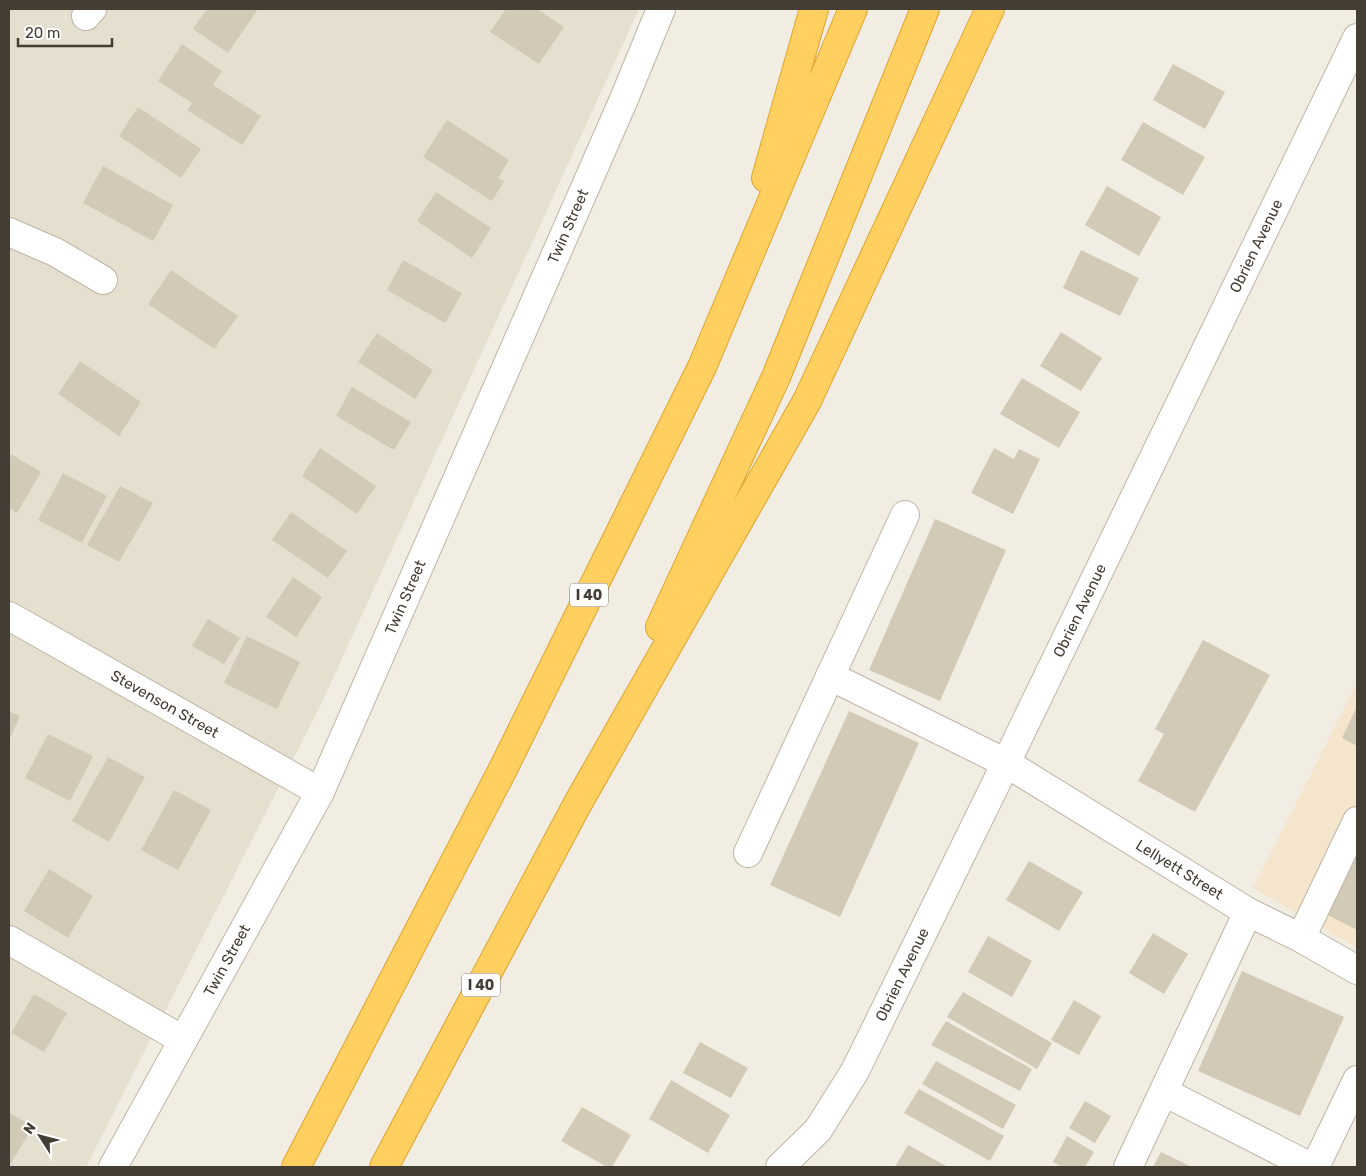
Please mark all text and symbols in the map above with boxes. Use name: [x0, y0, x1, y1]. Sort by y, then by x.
scale bar: [18, 15, 111, 47]
text: 20 m: [25, 24, 60, 42]
street label: Twin Street: [544, 186, 592, 266]
street label: Obrien Avenue: [1226, 196, 1287, 296]
street label: Twin Street: [381, 557, 430, 637]
street label: Obrien Avenue: [1049, 561, 1110, 660]
road number: I 40: [570, 584, 608, 606]
street label: Stevenson Street: [108, 666, 222, 742]
street label: Lellyett Street: [1132, 836, 1227, 904]
street label: Twin Street: [200, 921, 254, 1000]
street label: Obrien Avenue: [872, 925, 933, 1024]
road number: I 40: [462, 974, 500, 996]
north arrow: [15, 1111, 65, 1161]
text: N: [20, 1120, 40, 1138]

